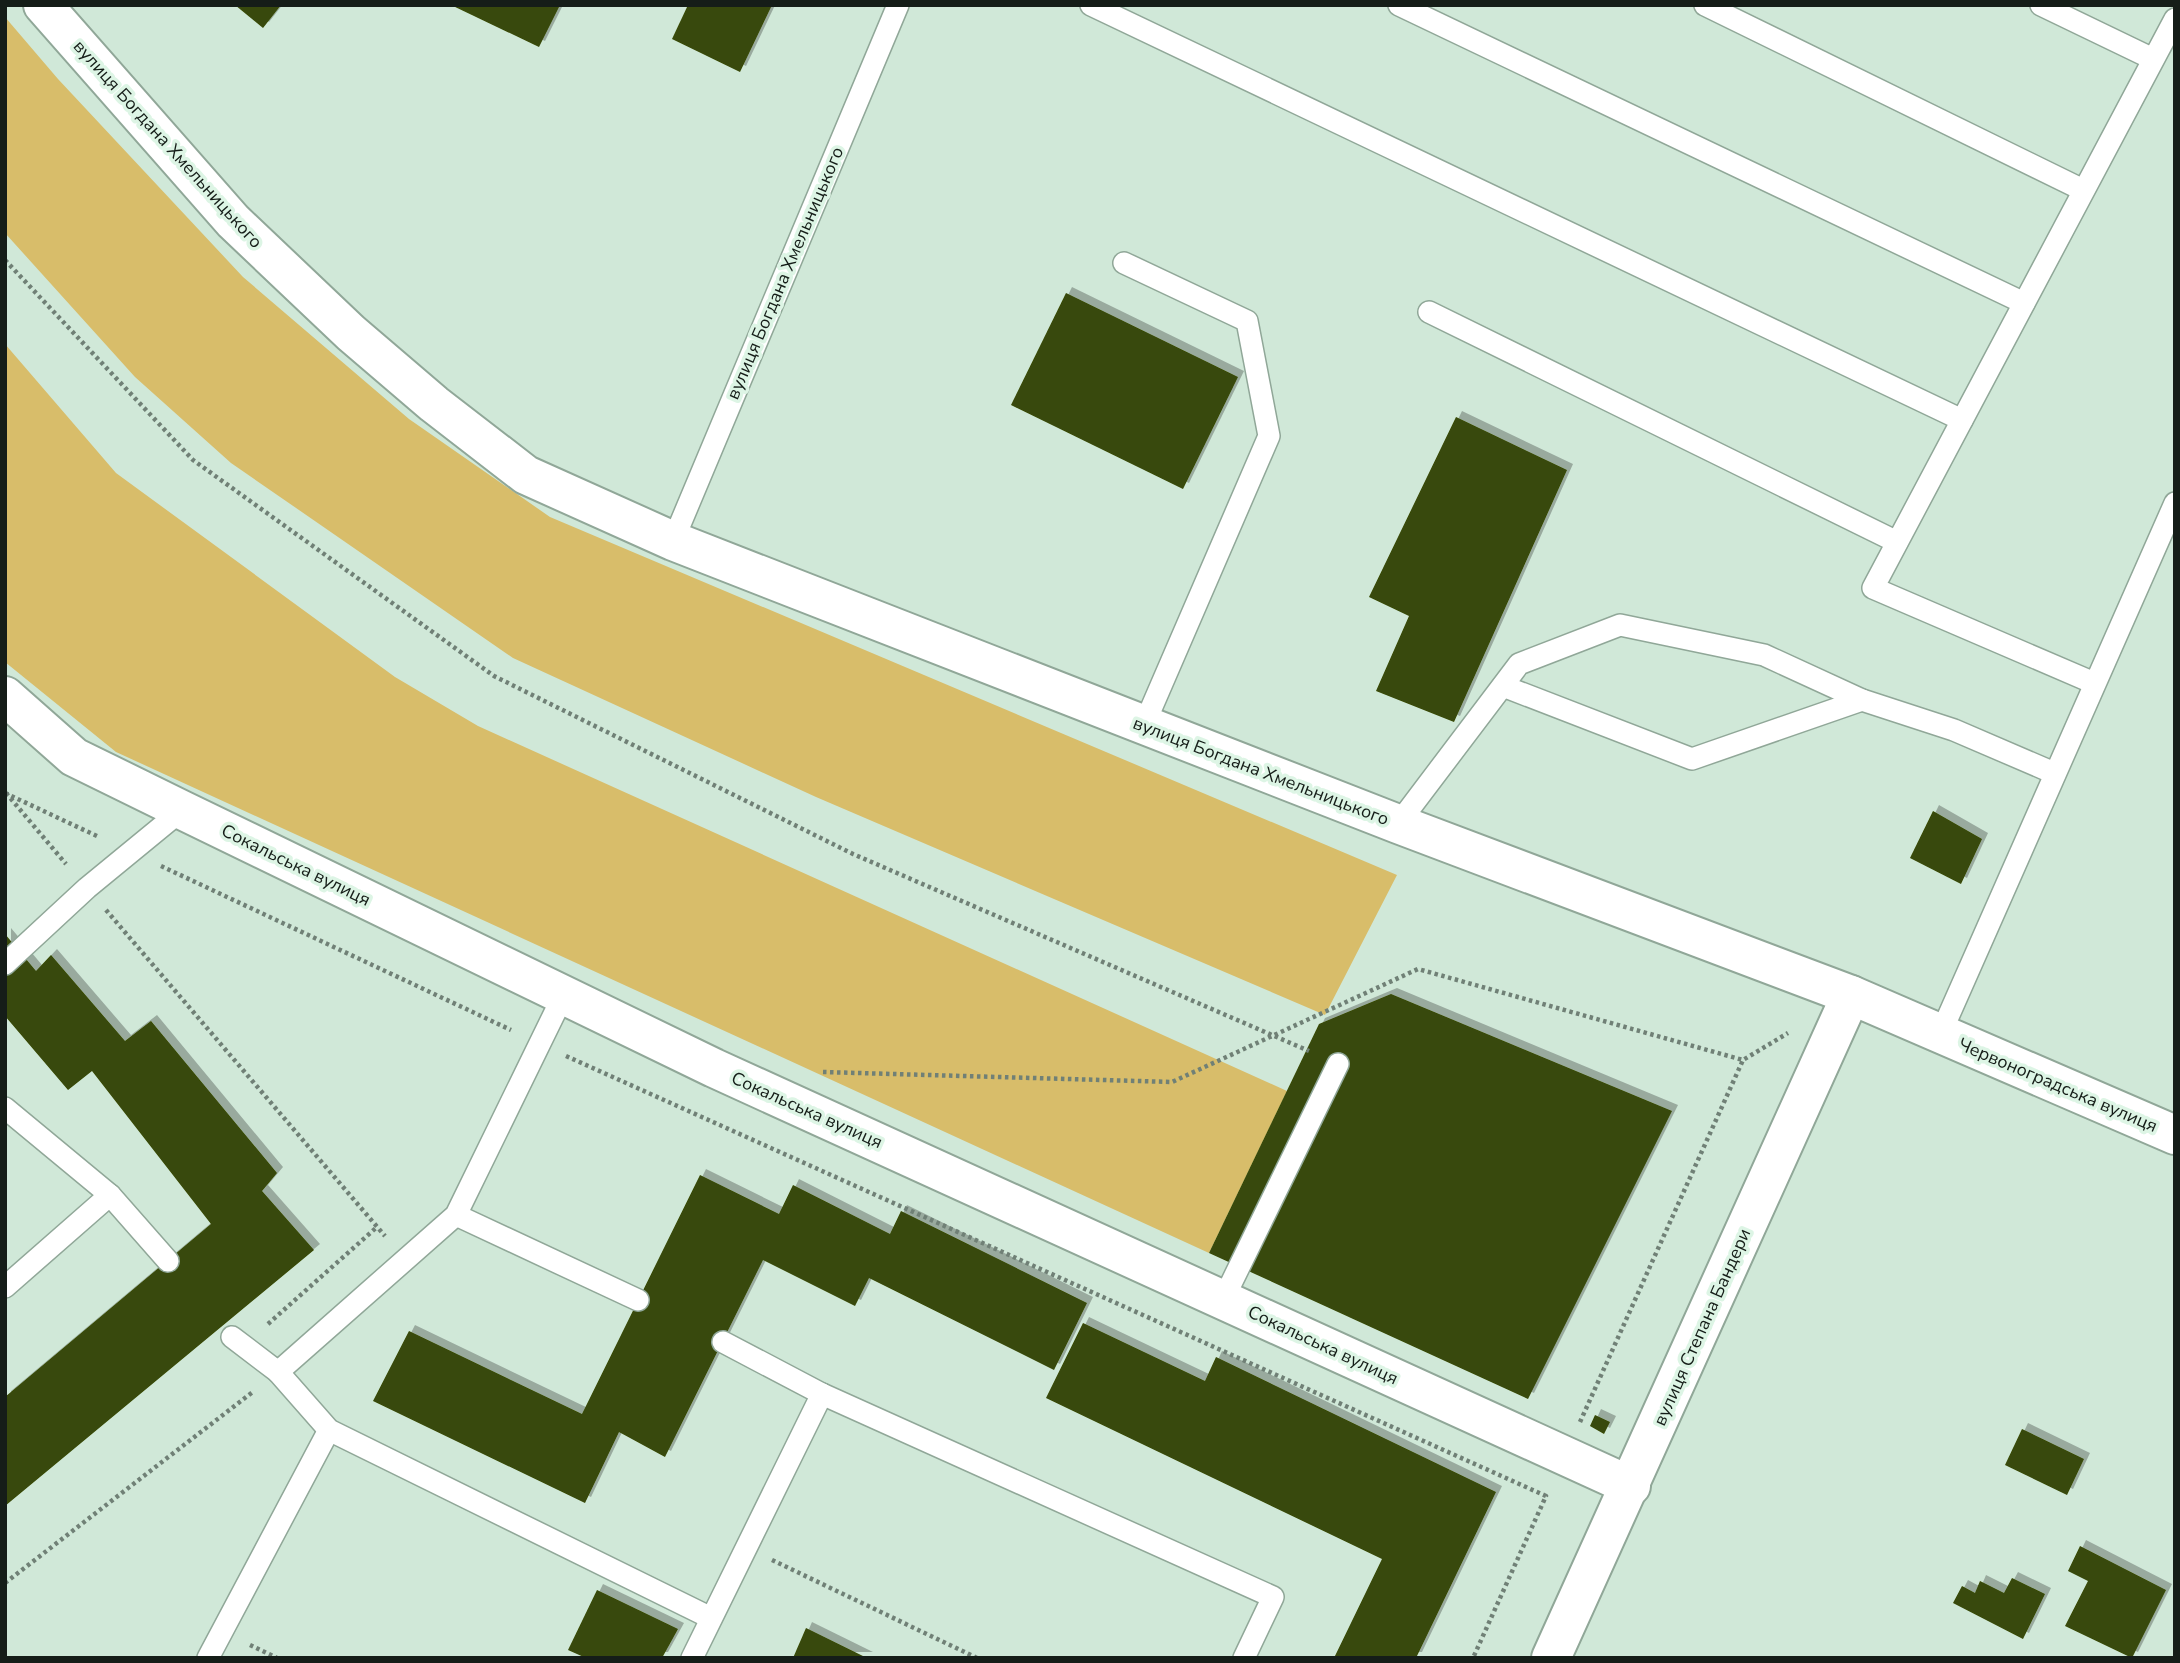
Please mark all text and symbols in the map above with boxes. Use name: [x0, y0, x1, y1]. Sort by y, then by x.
street label: вулиця Богдана Хмельницького: [68, 35, 268, 253]
street label: вулиця Богдана Хмельницького: [721, 143, 849, 403]
street label: вулиця Богдана Хмельницького: [1130, 711, 1392, 831]
street label: Сокальська вулиця: [217, 818, 375, 912]
street label: Червоноградська вулиця: [1955, 1032, 2161, 1138]
street label: Сокальська вулиця: [728, 1066, 886, 1154]
street label: вулиця Степана Бандери: [1648, 1225, 1756, 1429]
street label: Сокальська вулиця: [1244, 1300, 1402, 1390]

